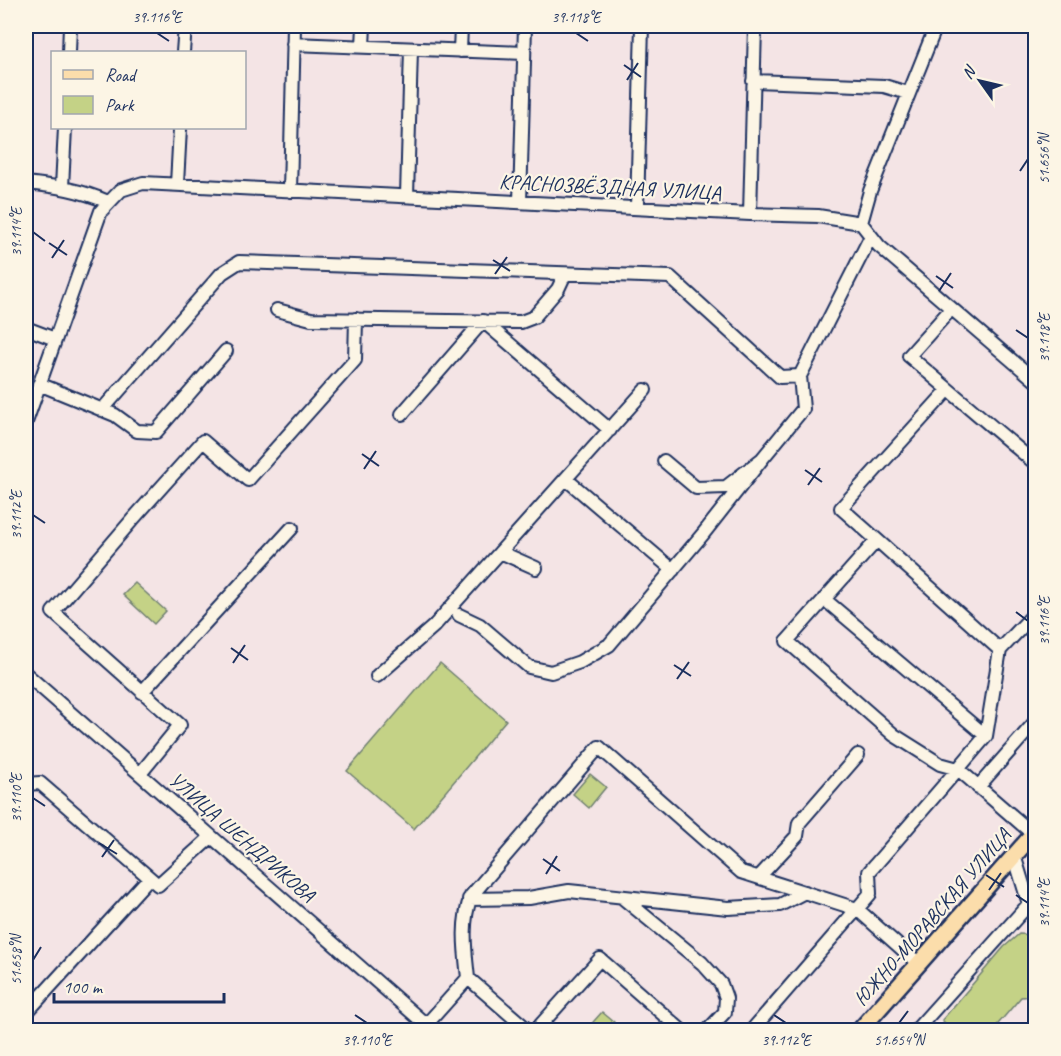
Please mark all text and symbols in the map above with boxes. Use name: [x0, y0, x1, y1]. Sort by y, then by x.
text: 39.116°E: [133, 8, 184, 27]
text: 39.118°E: [552, 8, 603, 27]
legend: [51, 51, 246, 129]
north arrow: [950, 51, 1010, 111]
text: N: [957, 61, 981, 83]
text: Road: [105, 64, 138, 86]
text: Park: [105, 94, 135, 116]
text: 51.656°N: [1035, 131, 1054, 184]
street label: КРАСНОЗВЁЗДНАЯ УЛИЦА: [498, 168, 722, 206]
text: 39.114°E: [7, 205, 26, 256]
text: 39.118°E: [1035, 311, 1054, 362]
text: 39.112°E: [7, 488, 26, 539]
text: 39.116°E: [1035, 594, 1054, 645]
street label: УЛИЦА ШЕНДРИКОВА: [164, 766, 322, 909]
text: 39.110°E: [7, 771, 26, 822]
street label: ЮЖНО-МОРАВСКАЯ УЛИЦА: [848, 822, 1017, 1011]
text: 39.114°E: [1035, 876, 1054, 927]
text: 51.658°N: [7, 932, 26, 985]
scale bar: [54, 966, 224, 1004]
text: 100 m: [63, 976, 104, 998]
text: 39.110°E: [343, 1031, 394, 1050]
text: 39.112°E: [762, 1031, 813, 1050]
text: 51.654°N: [874, 1031, 927, 1050]

